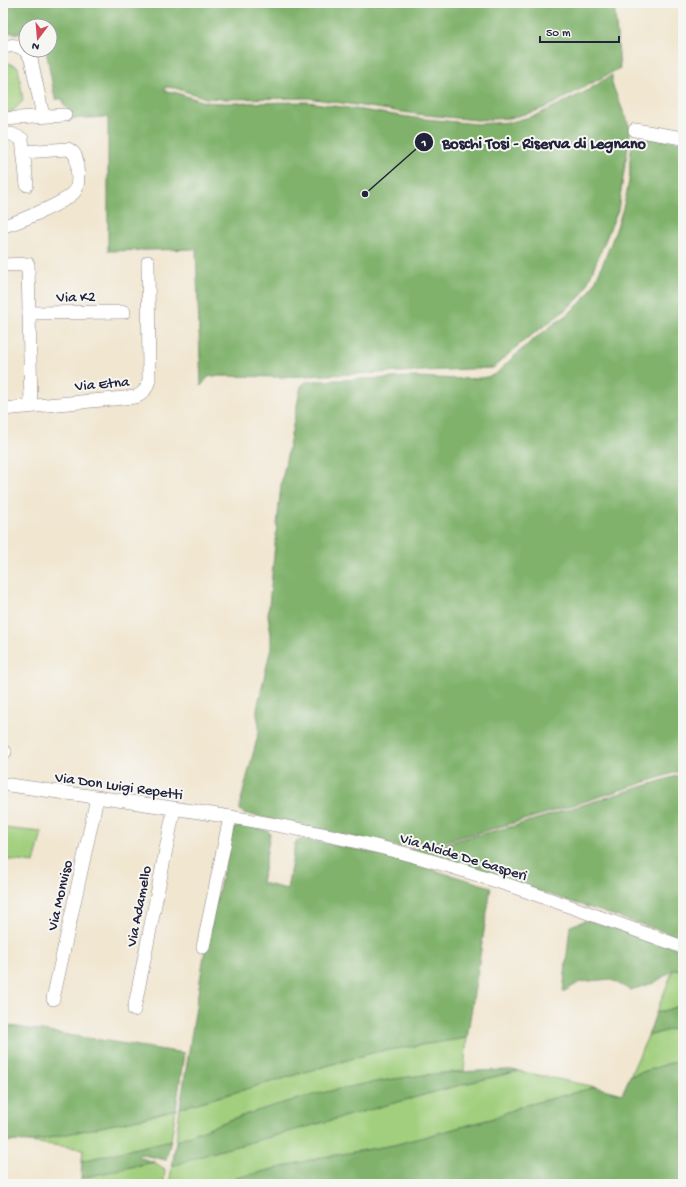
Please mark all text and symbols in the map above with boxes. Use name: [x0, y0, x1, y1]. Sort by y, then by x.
north arrow: [18, 18, 58, 58]
scale bar: [540, 18, 619, 44]
text: 50 m: [546, 27, 571, 41]
text: N: [31, 39, 41, 52]
callout: Boschi Tosi - Riserva di Legnano: [414, 128, 654, 156]
text: Boschi Tosi - Riserva di Legnano: [441, 136, 647, 155]
text: 1: [421, 137, 427, 151]
street label: Via K2: [55, 289, 96, 307]
street label: Via Etna: [73, 374, 131, 396]
street label: Via Don Luigi Repetti: [53, 769, 184, 805]
street label: Via Alcide De Gasperi: [397, 830, 529, 886]
street label: Via Monviso: [44, 858, 78, 934]
street label: Via Adamello: [123, 864, 157, 949]

